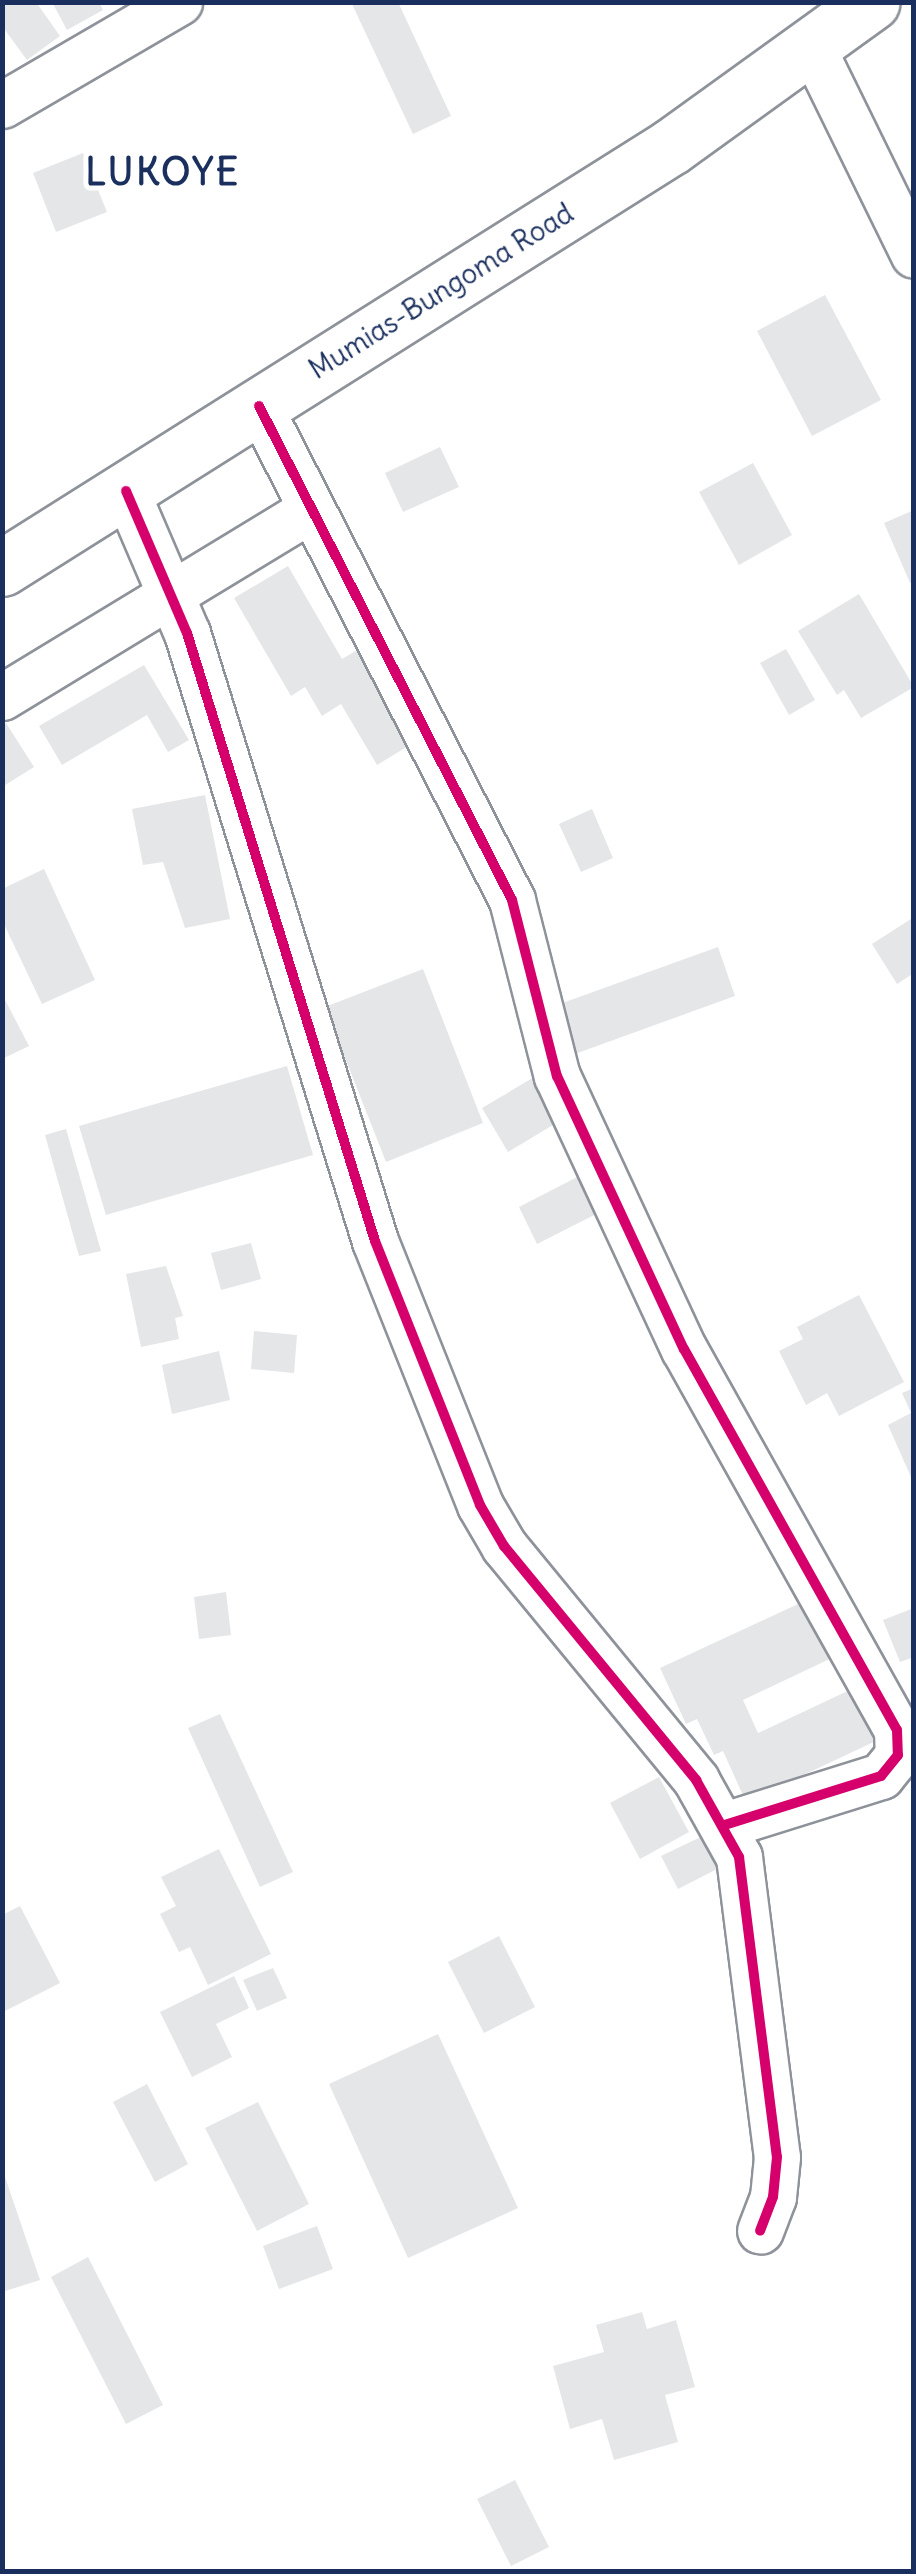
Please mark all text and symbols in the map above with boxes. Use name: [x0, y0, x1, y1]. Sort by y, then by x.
district label: LUKOYE: [85, 149, 241, 195]
street label: Mumias-Bungoma Road: [303, 196, 579, 386]

